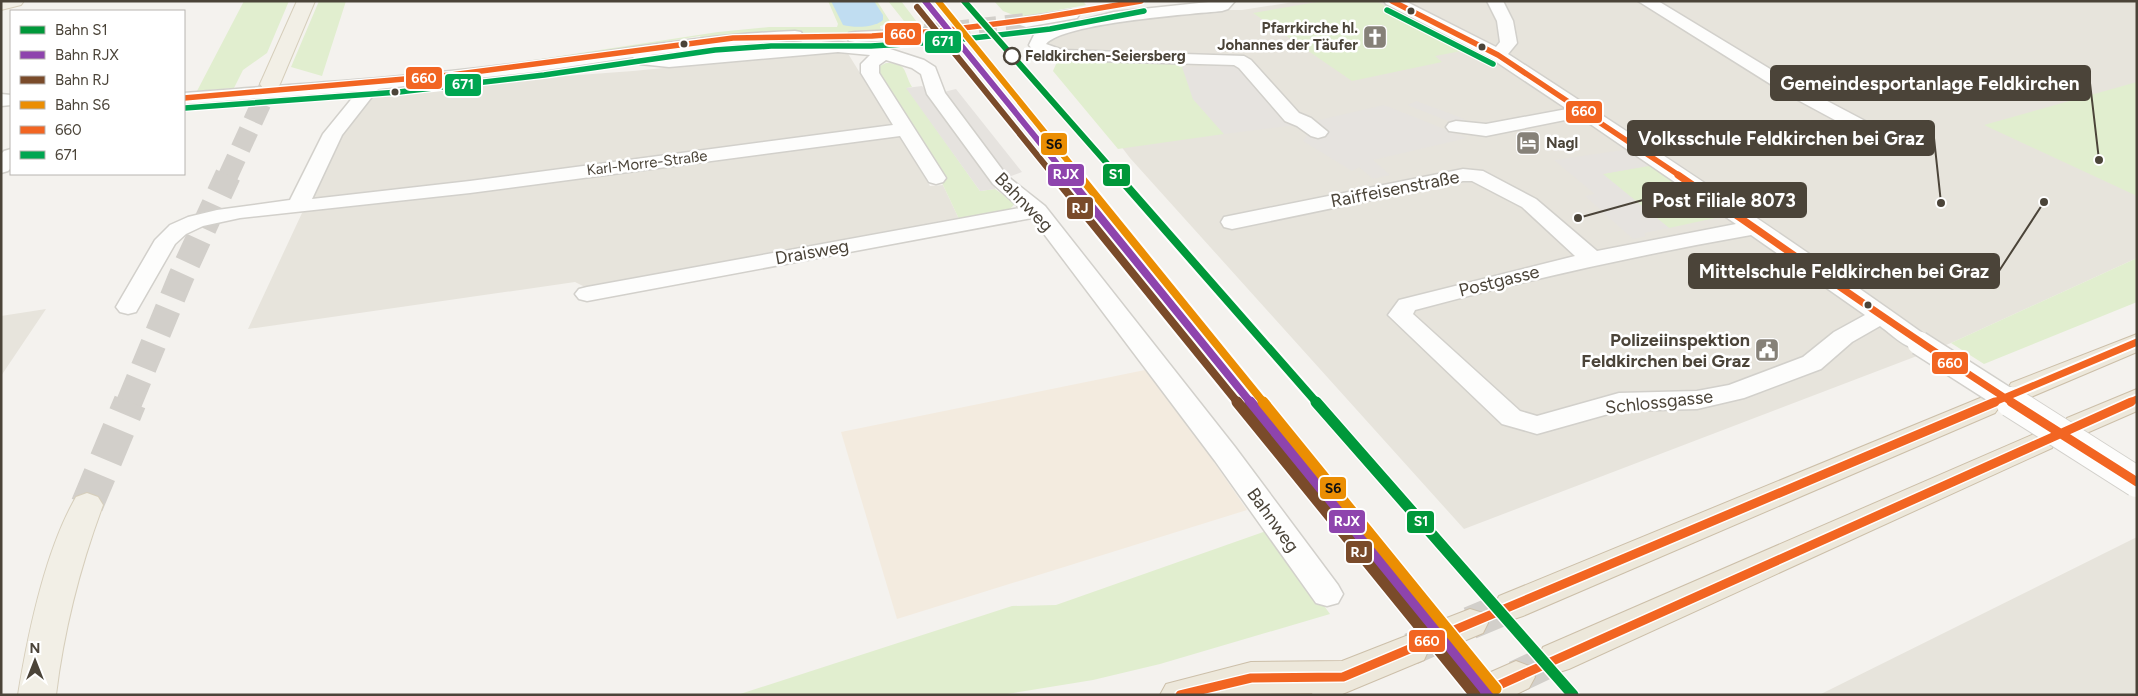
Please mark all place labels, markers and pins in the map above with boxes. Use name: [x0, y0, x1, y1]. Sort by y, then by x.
unlabelled marker: [1406, 6, 1416, 16]
place label: Pfarrkirche hl. Johannes der Täufer: [1217, 19, 1358, 54]
church icon: Pfarrkirche hl. Johannes der Täufer: [1362, 24, 1388, 50]
unlabelled marker: [679, 39, 689, 49]
unlabelled marker: [1477, 42, 1487, 52]
marker: Feldkirchen-Seiersberg: [1003, 47, 1021, 65]
place label: Feldkirchen-Seiersberg: [1025, 47, 1186, 65]
callout: Gemeindesportanlage Feldkirchen: [1771, 66, 2090, 100]
unlabelled marker: [390, 87, 400, 97]
callout: Volksschule Feldkirchen bei Graz: [1628, 121, 1934, 155]
hotel icon: Nagl: [1515, 130, 1541, 156]
place label: Nagl: [1546, 134, 1578, 152]
callout: Post Filiale 8073: [1643, 183, 1806, 217]
callout: Mittelschule Feldkirchen bei Graz: [1689, 254, 1999, 288]
unlabelled marker: [1863, 300, 1873, 310]
place label: Polizeiinspektion Feldkirchen bei Graz: [1581, 329, 1750, 372]
public building icon: Polizeiinspektion Feldkirchen bei Graz: [1754, 337, 1780, 363]

